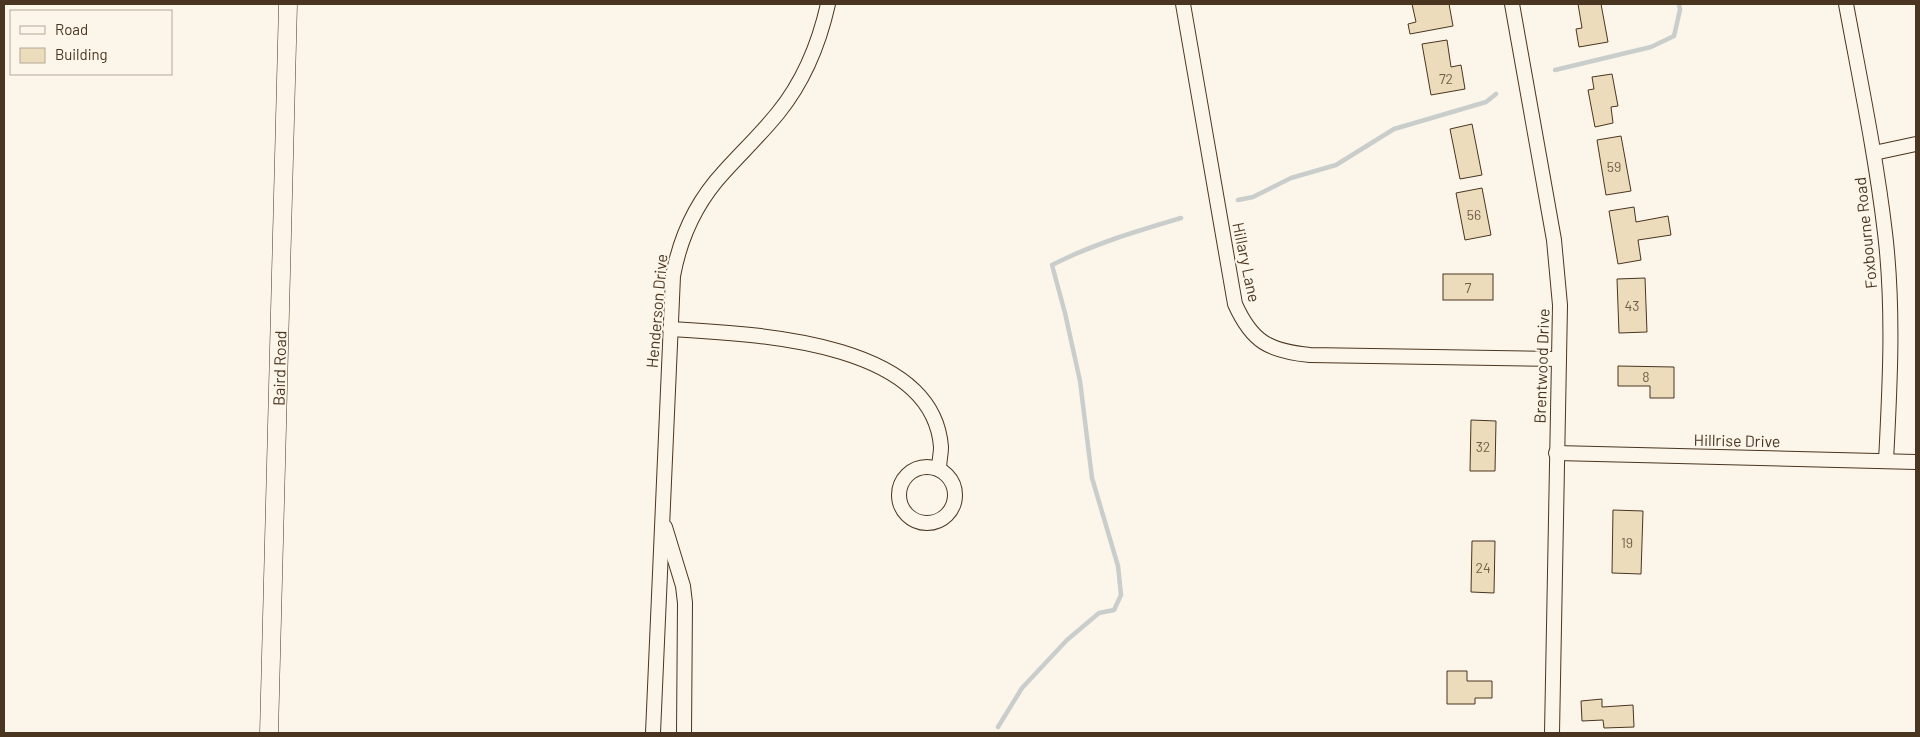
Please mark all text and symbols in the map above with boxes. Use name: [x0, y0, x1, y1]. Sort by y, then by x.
legend: [10, 10, 172, 75]
text: Road: [55, 20, 88, 38]
text: Building: [55, 45, 108, 63]
house number: 72: [1439, 70, 1453, 87]
house number: 59: [1607, 158, 1621, 175]
street label: Foxbourne Road: [1850, 176, 1880, 290]
house number: 56: [1467, 206, 1481, 223]
street label: Hillary Lane: [1229, 220, 1265, 304]
street label: Henderson Drive: [642, 253, 670, 369]
house number: 7: [1465, 279, 1472, 296]
house number: 43: [1625, 297, 1639, 314]
street label: Brentwood Drive: [1529, 308, 1553, 424]
street label: Baird Road: [268, 330, 289, 406]
house number: 8: [1642, 368, 1650, 385]
street label: Hillrise Drive: [1693, 430, 1781, 450]
house number: 32: [1476, 438, 1490, 455]
house number: 19: [1621, 534, 1633, 551]
house number: 24: [1475, 559, 1491, 576]

